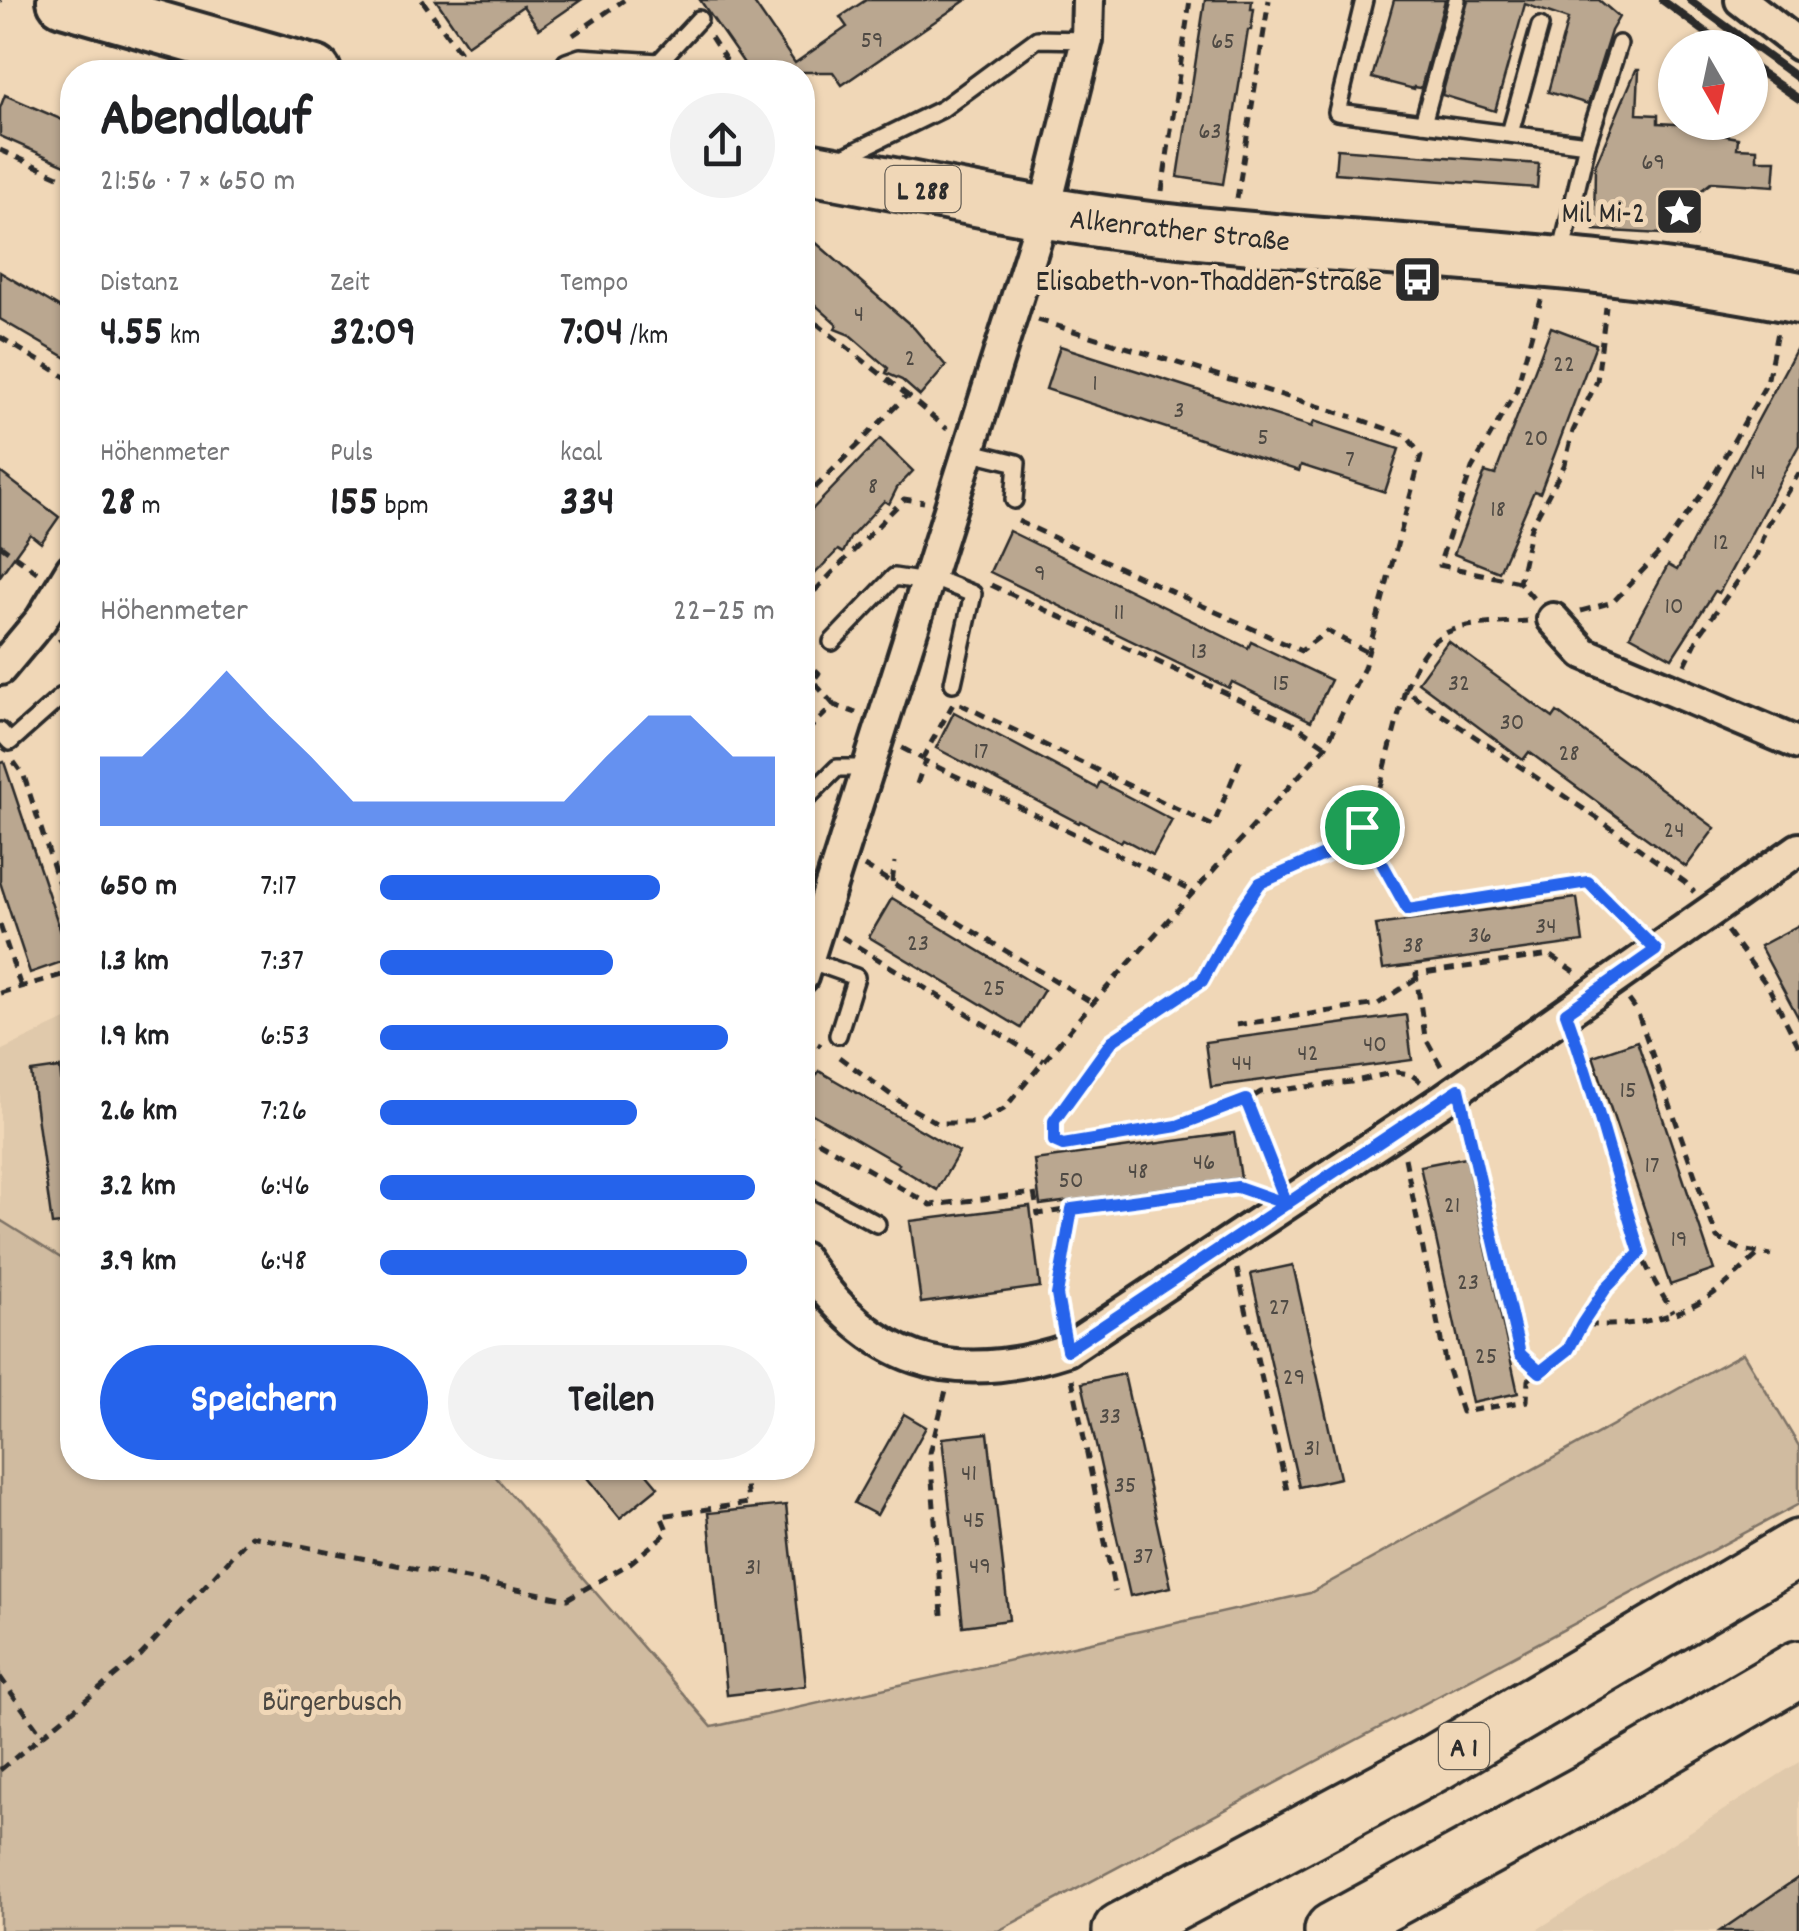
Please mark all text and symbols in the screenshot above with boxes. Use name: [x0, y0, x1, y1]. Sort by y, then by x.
house number: 59: [860, 24, 884, 60]
house number: 65: [1211, 25, 1235, 61]
north arrow: [1658, 30, 1768, 140]
map controls: [1658, 30, 1768, 140]
text: Abendlauf: [100, 83, 311, 162]
button: share: [670, 93, 775, 198]
house number: 63: [1198, 115, 1222, 151]
house number: 69: [1641, 146, 1665, 182]
text: 21:56 · 7 × 650 m: [100, 160, 295, 206]
road number: L 288: [886, 166, 960, 212]
place icon: Mil Mi-2: [1654, 186, 1706, 238]
place label: Mil Mi-2: [1561, 195, 1645, 238]
street label: Alkenrather Straße: [1067, 201, 1292, 266]
bus stop icon: Elisabeth-von-Thadden-Straße: [1391, 254, 1443, 306]
place label: Elisabeth-von-Thadden-Straße: [1036, 263, 1382, 306]
text: Distanz: [100, 265, 178, 305]
text: Zeit: [330, 265, 370, 305]
text: Tempo: [560, 265, 628, 305]
house number: 4: [854, 298, 864, 334]
text: 4.55: [100, 305, 163, 365]
text: 32:09: [330, 305, 416, 365]
text: 7:04: [560, 305, 623, 365]
text: km: [163, 318, 200, 358]
text: /km: [623, 318, 669, 358]
house number: 2: [905, 342, 915, 378]
house number: 22: [1553, 348, 1575, 384]
house number: 1: [1092, 367, 1098, 403]
house number: 3: [1173, 394, 1185, 430]
house number: 5: [1257, 421, 1269, 457]
house number: 20: [1524, 422, 1548, 458]
text: Höhenmeter: [100, 435, 229, 475]
text: Puls: [330, 435, 373, 475]
text: kcal: [560, 435, 603, 475]
house number: 7: [1345, 443, 1355, 479]
house number: 14: [1750, 456, 1766, 492]
house number: 8: [868, 470, 878, 506]
text: 28: [100, 475, 135, 535]
text: 155: [330, 475, 378, 535]
text: 334: [560, 475, 615, 535]
text: m: [135, 488, 161, 528]
text: bpm: [378, 488, 429, 528]
house number: 18: [1490, 493, 1506, 529]
house number: 12: [1713, 526, 1729, 562]
house number: 9: [1034, 557, 1046, 593]
text: Höhenmeter: [100, 590, 248, 636]
text: 22–25 m: [673, 590, 775, 636]
house number: 10: [1664, 590, 1684, 626]
house number: 11: [1114, 596, 1124, 632]
house number: 13: [1191, 635, 1207, 671]
house number: 15: [1272, 667, 1290, 703]
house number: 32: [1448, 667, 1470, 703]
house number: 30: [1500, 706, 1524, 742]
house number: 17: [973, 735, 989, 771]
house number: 28: [1559, 737, 1579, 773]
pin: [1320, 785, 1405, 870]
icon: arrive: [1335, 800, 1390, 855]
house number: 24: [1663, 814, 1685, 850]
text: 650 m: [100, 865, 177, 911]
text: 7:17: [260, 865, 297, 911]
house number: 34: [1535, 910, 1557, 946]
house number: 36: [1468, 919, 1492, 955]
house number: 23: [907, 927, 929, 963]
house number: 38: [1402, 929, 1424, 965]
text: 1.3 km: [100, 940, 169, 986]
text: 7:37: [260, 940, 304, 986]
house number: 25: [983, 972, 1005, 1008]
text: 1.9 km: [100, 1015, 169, 1061]
text: 6:53: [260, 1015, 310, 1061]
house number: 40: [1363, 1028, 1387, 1064]
house number: 42: [1297, 1037, 1319, 1073]
house number: 44: [1232, 1047, 1252, 1083]
house number: 15: [1619, 1074, 1637, 1110]
text: 2.6 km: [100, 1090, 177, 1136]
text: 7:26: [260, 1090, 307, 1136]
house number: 46: [1193, 1146, 1215, 1182]
house number: 17: [1644, 1149, 1660, 1185]
house number: 48: [1128, 1155, 1148, 1191]
house number: 50: [1058, 1164, 1084, 1200]
text: 3.2 km: [100, 1165, 176, 1211]
text: 6:46: [260, 1165, 310, 1211]
house number: 21: [1444, 1189, 1460, 1225]
house number: 19: [1671, 1223, 1687, 1259]
text: 3.9 km: [100, 1240, 177, 1286]
text: 6:48: [260, 1240, 307, 1286]
house number: 23: [1457, 1266, 1479, 1302]
house number: 27: [1269, 1291, 1289, 1327]
house number: 25: [1475, 1340, 1497, 1376]
button: Speichern: [100, 1345, 428, 1460]
button: Teilen: [448, 1345, 775, 1460]
house number: 29: [1283, 1361, 1305, 1397]
house number: 33: [1099, 1400, 1121, 1436]
house number: 31: [1304, 1432, 1320, 1468]
house number: 41: [961, 1457, 977, 1493]
house number: 35: [1114, 1469, 1136, 1505]
house number: 45: [963, 1504, 985, 1540]
house number: 37: [1133, 1540, 1153, 1576]
house number: 49: [969, 1550, 991, 1586]
house number: 31: [745, 1551, 761, 1587]
park label: Bürgerbusch: [262, 1683, 402, 1726]
road number: A 1: [1439, 1723, 1489, 1769]

